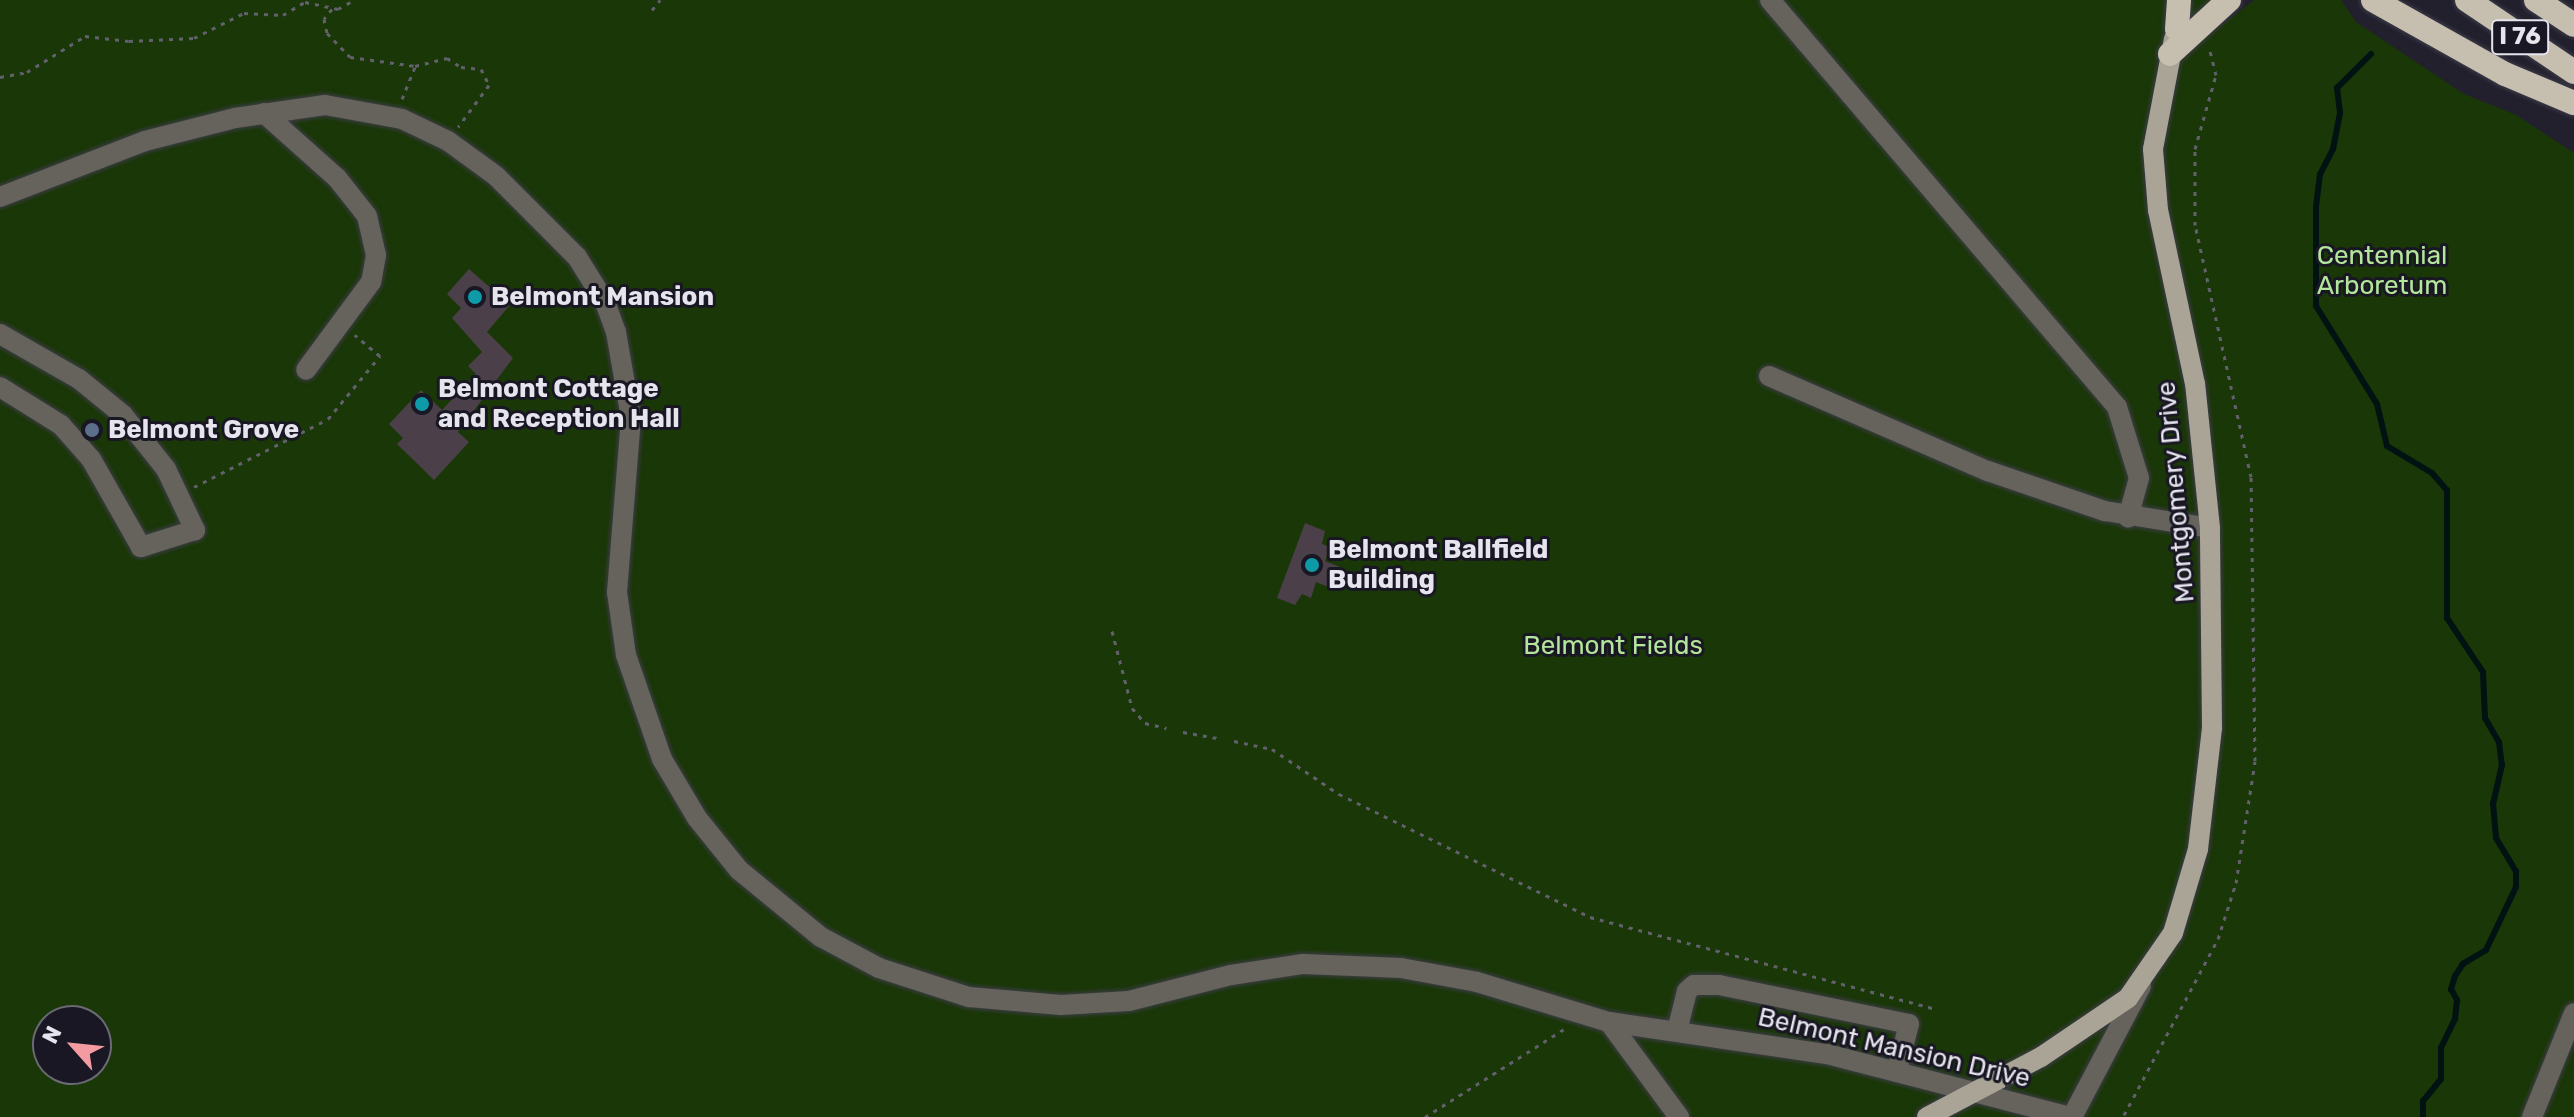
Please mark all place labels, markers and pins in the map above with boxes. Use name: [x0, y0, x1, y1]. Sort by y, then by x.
place label: Belmont Mansion: [491, 281, 714, 313]
marker: Belmont Mansion: [466, 288, 484, 306]
place label: Belmont Cottage and Reception Hall: [438, 373, 680, 434]
marker: Belmont Cottage and Reception Hall: [413, 395, 431, 413]
place label: Belmont Grove: [108, 414, 299, 446]
marker: Belmont Grove: [83, 421, 101, 439]
place label: Belmont Ballfield Building: [1328, 534, 1549, 596]
marker: Belmont Ballfield Building: [1303, 556, 1321, 574]

